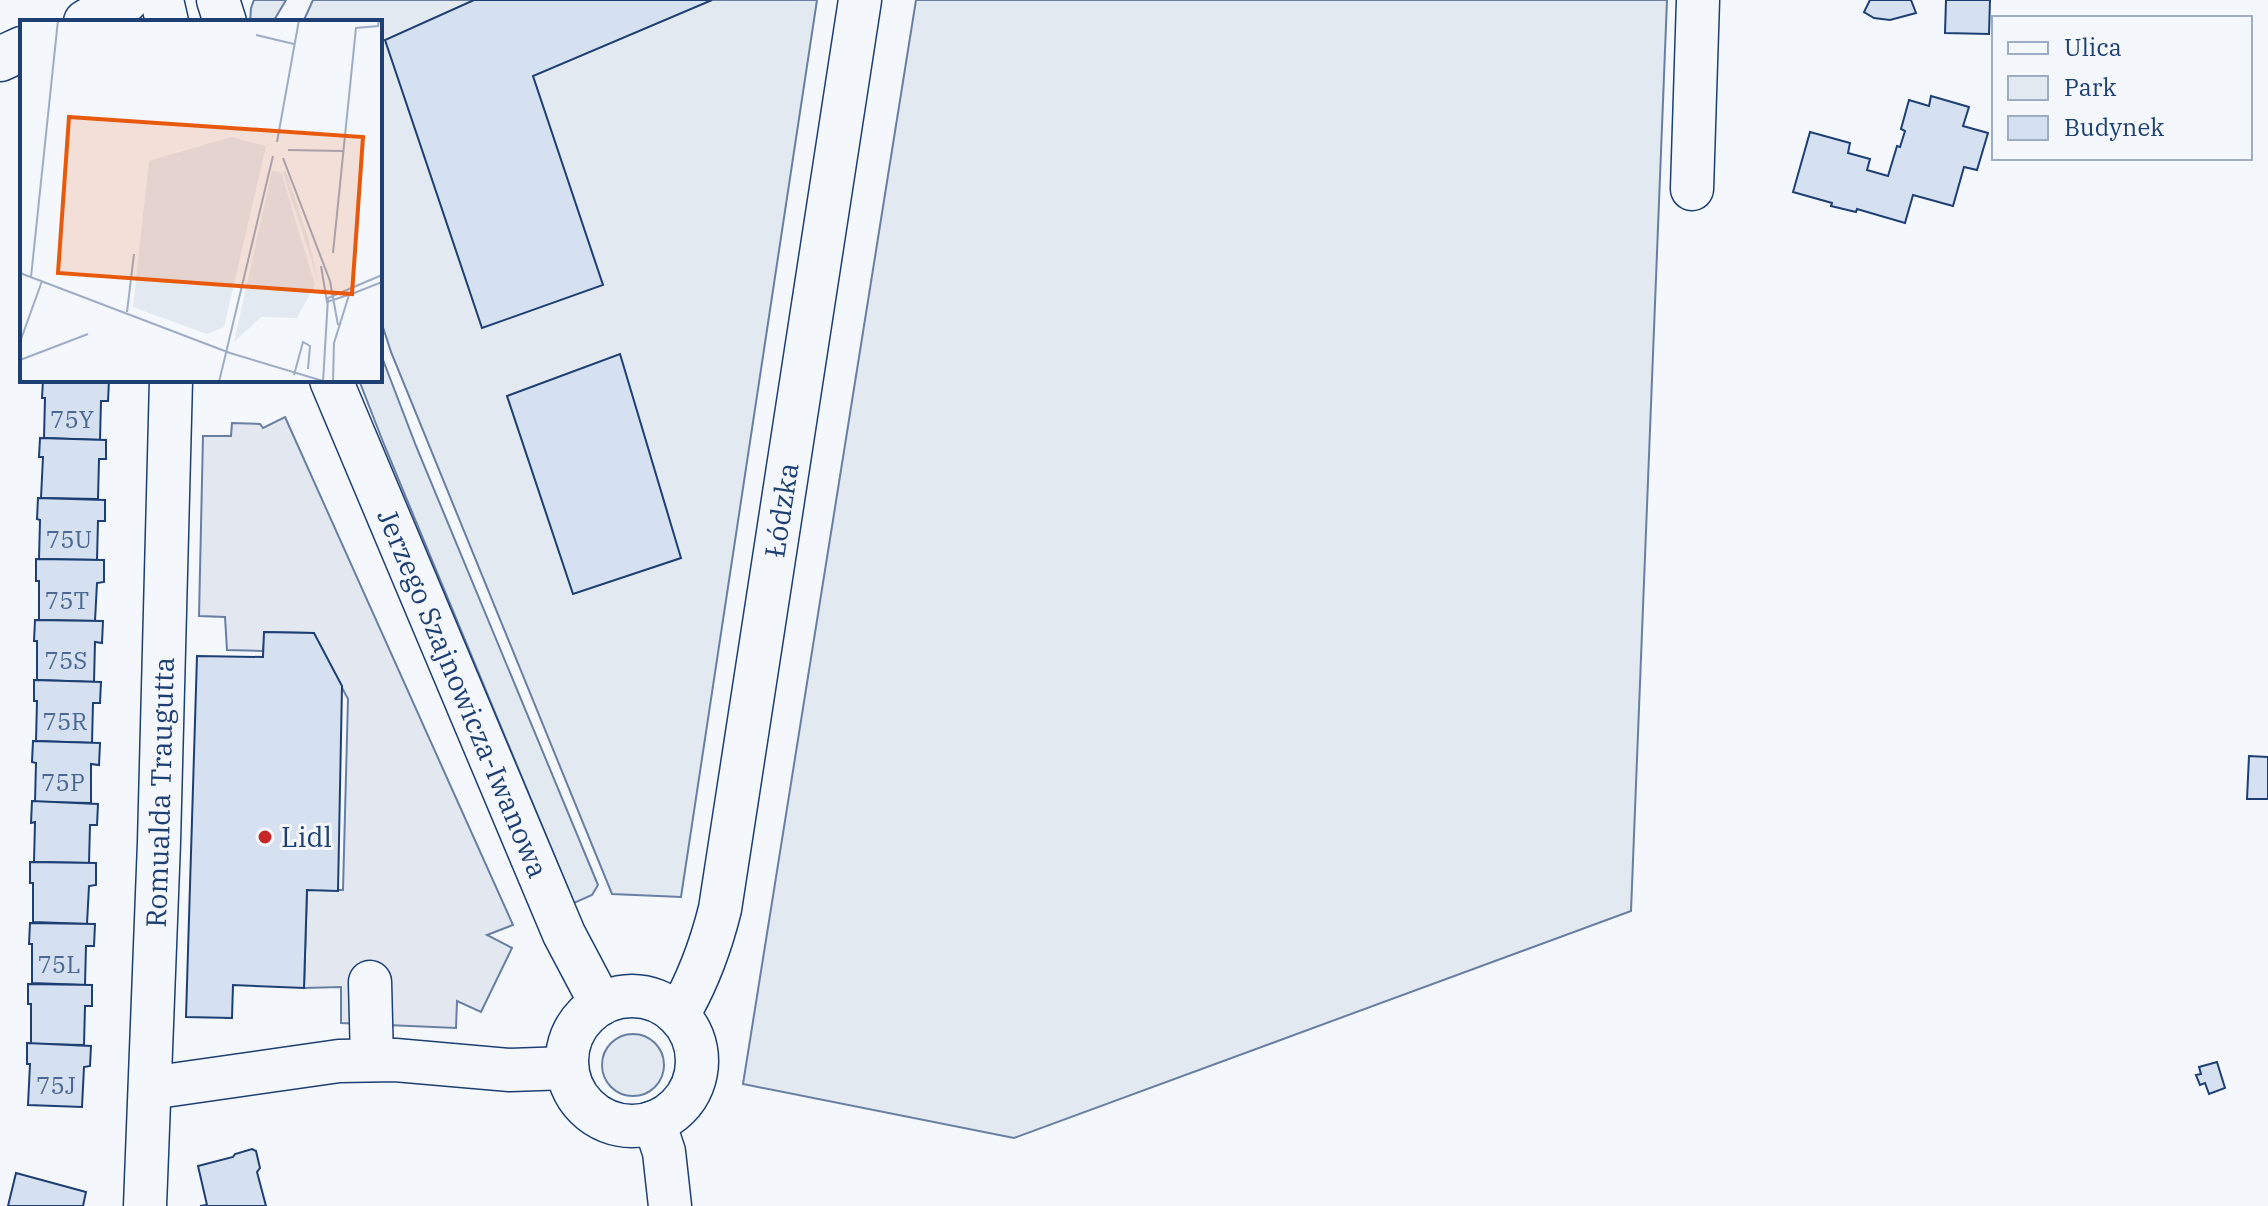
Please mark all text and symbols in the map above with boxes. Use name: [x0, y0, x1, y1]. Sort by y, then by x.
legend: [1992, 16, 2252, 160]
inset map: [20, 20, 382, 382]
text: Ulica: [2064, 31, 2122, 63]
text: Park: [2064, 71, 2116, 103]
text: Budynek: [2064, 111, 2164, 143]
house number: 75Y: [50, 403, 94, 435]
street label: Łódzka: [755, 460, 807, 560]
street label: Jerzego Szajnowicza-Iwanowa: [369, 503, 557, 883]
house number: 75U: [46, 523, 92, 555]
house number: 75T: [45, 584, 89, 616]
house number: 75S: [45, 644, 87, 676]
street label: Romualda Traugutta: [137, 656, 182, 928]
house number: 75R: [43, 705, 87, 737]
house number: 75P: [41, 766, 85, 798]
place label: Lidl: [281, 818, 332, 855]
marker: Lidl: [256, 828, 274, 846]
house number: 75L: [37, 948, 81, 980]
house number: 75J: [36, 1069, 76, 1101]

